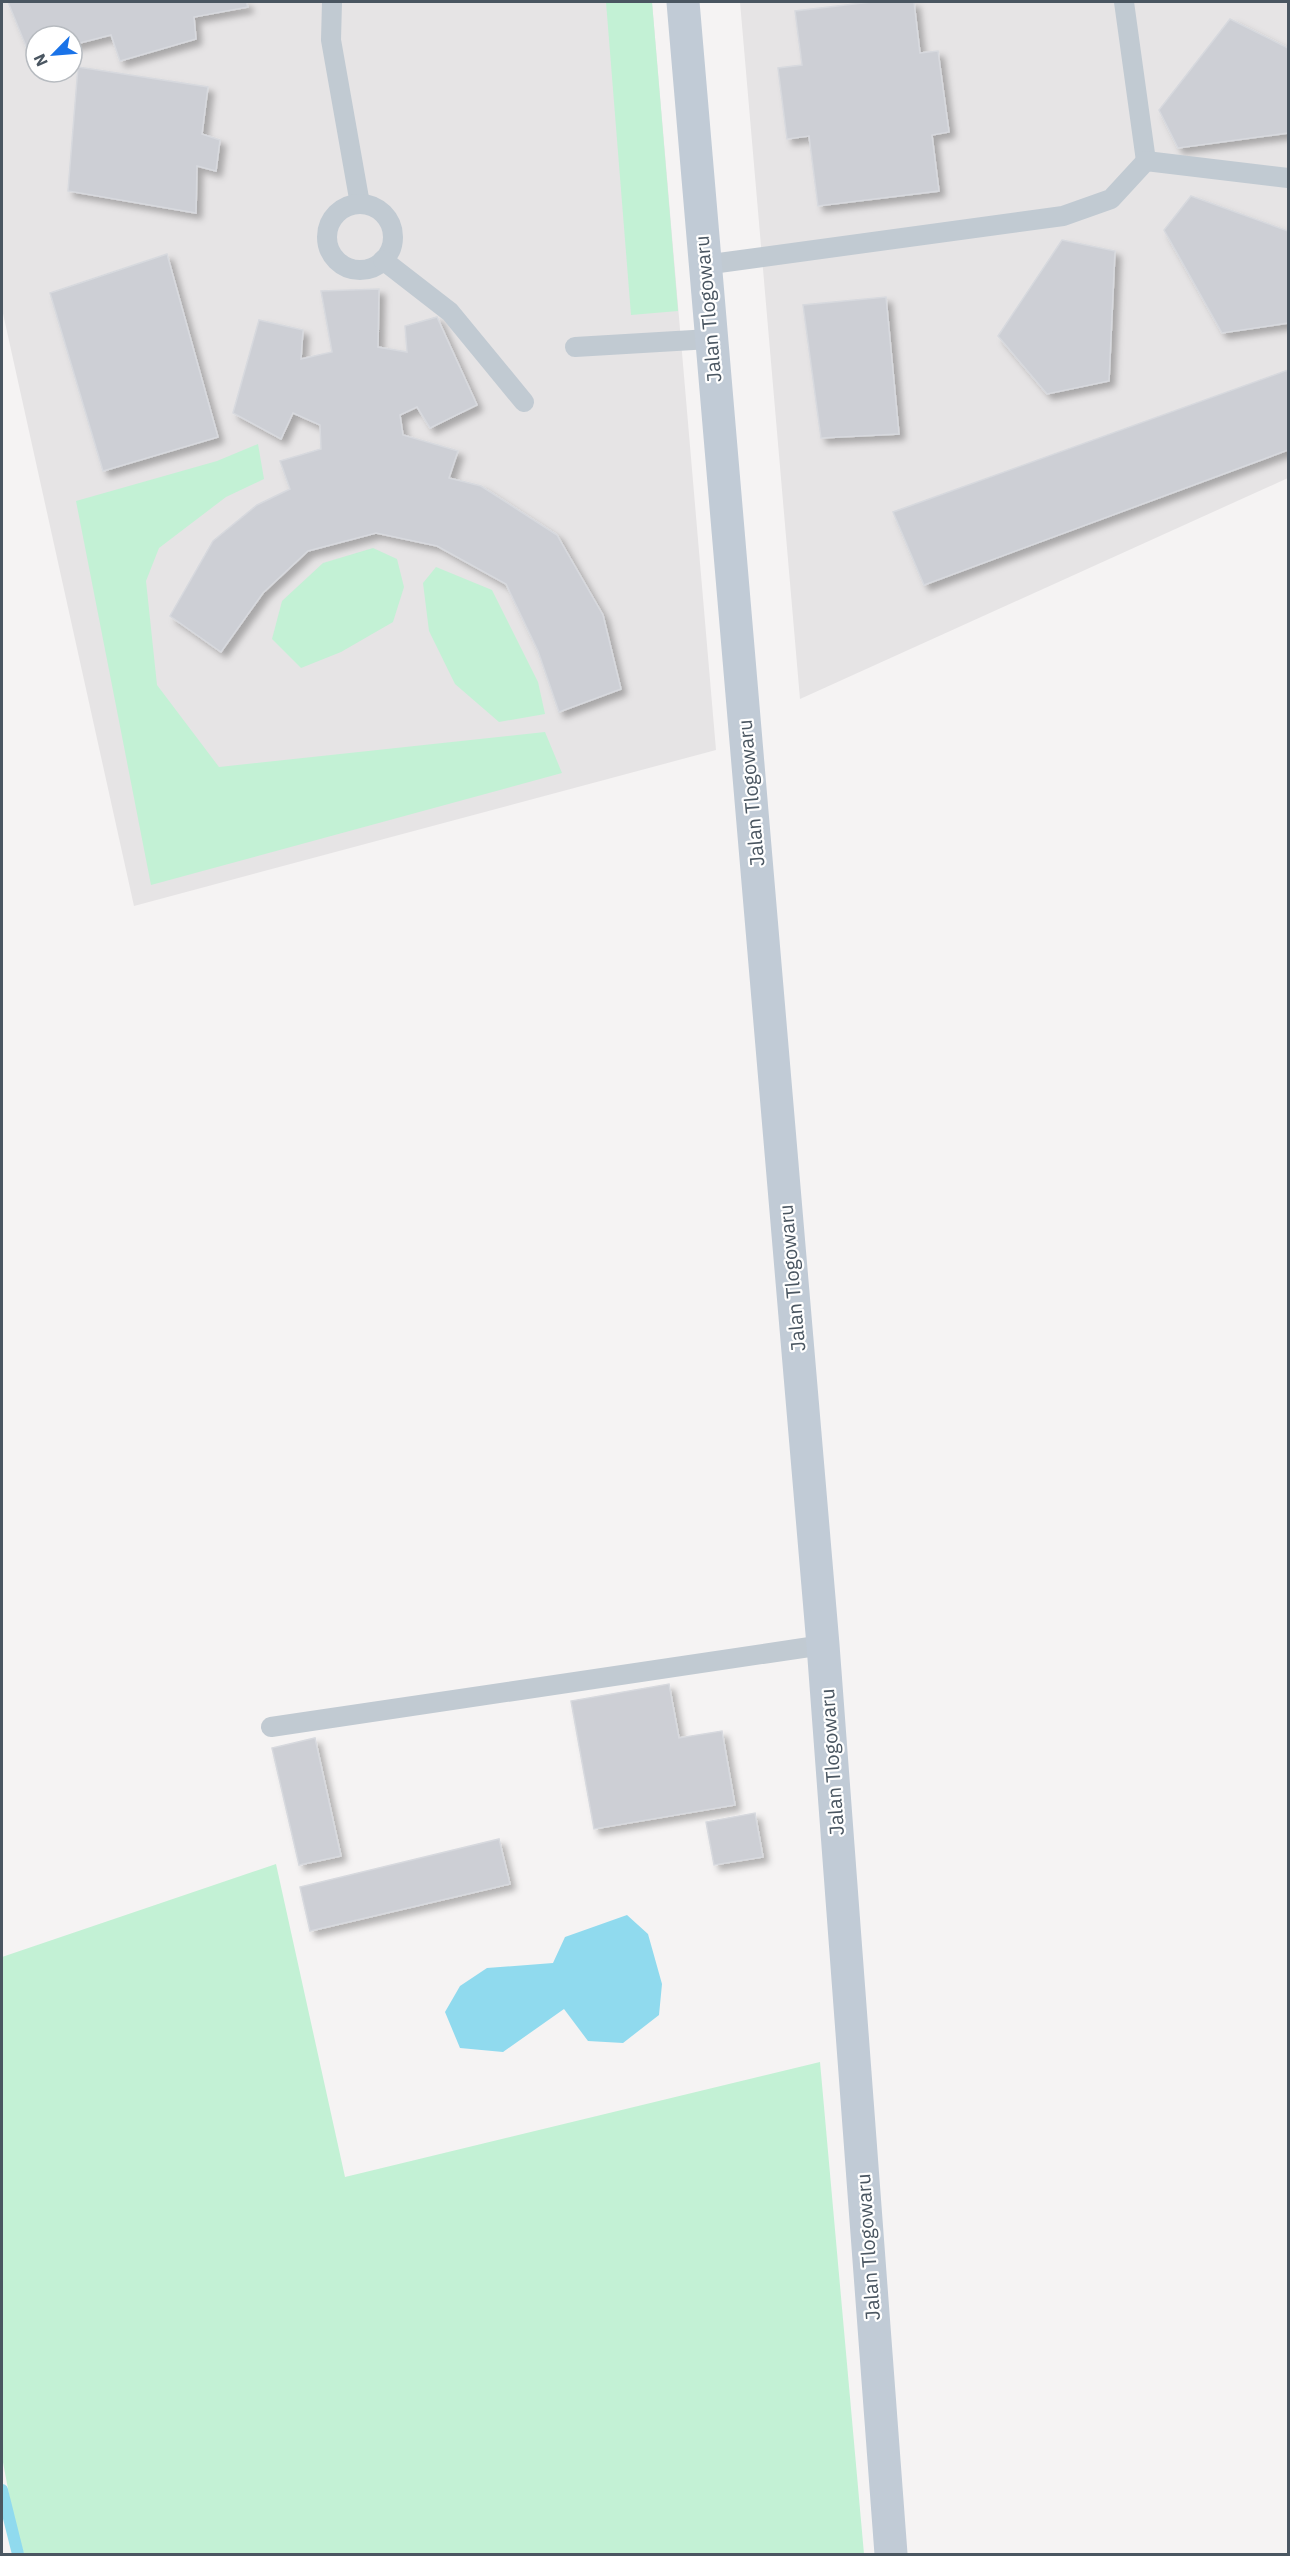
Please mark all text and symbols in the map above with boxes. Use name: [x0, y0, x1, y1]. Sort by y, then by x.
north arrow: [24, 24, 84, 84]
text: N: [29, 51, 52, 70]
street label: Jalan Tlogowaru: [688, 235, 727, 384]
street label: Jalan Tlogowaru: [731, 719, 770, 868]
street label: Jalan Tlogowaru: [772, 1204, 811, 1353]
street label: Jalan Tlogowaru: [813, 1688, 850, 1836]
street label: Jalan Tlogowaru: [849, 2173, 886, 2321]

